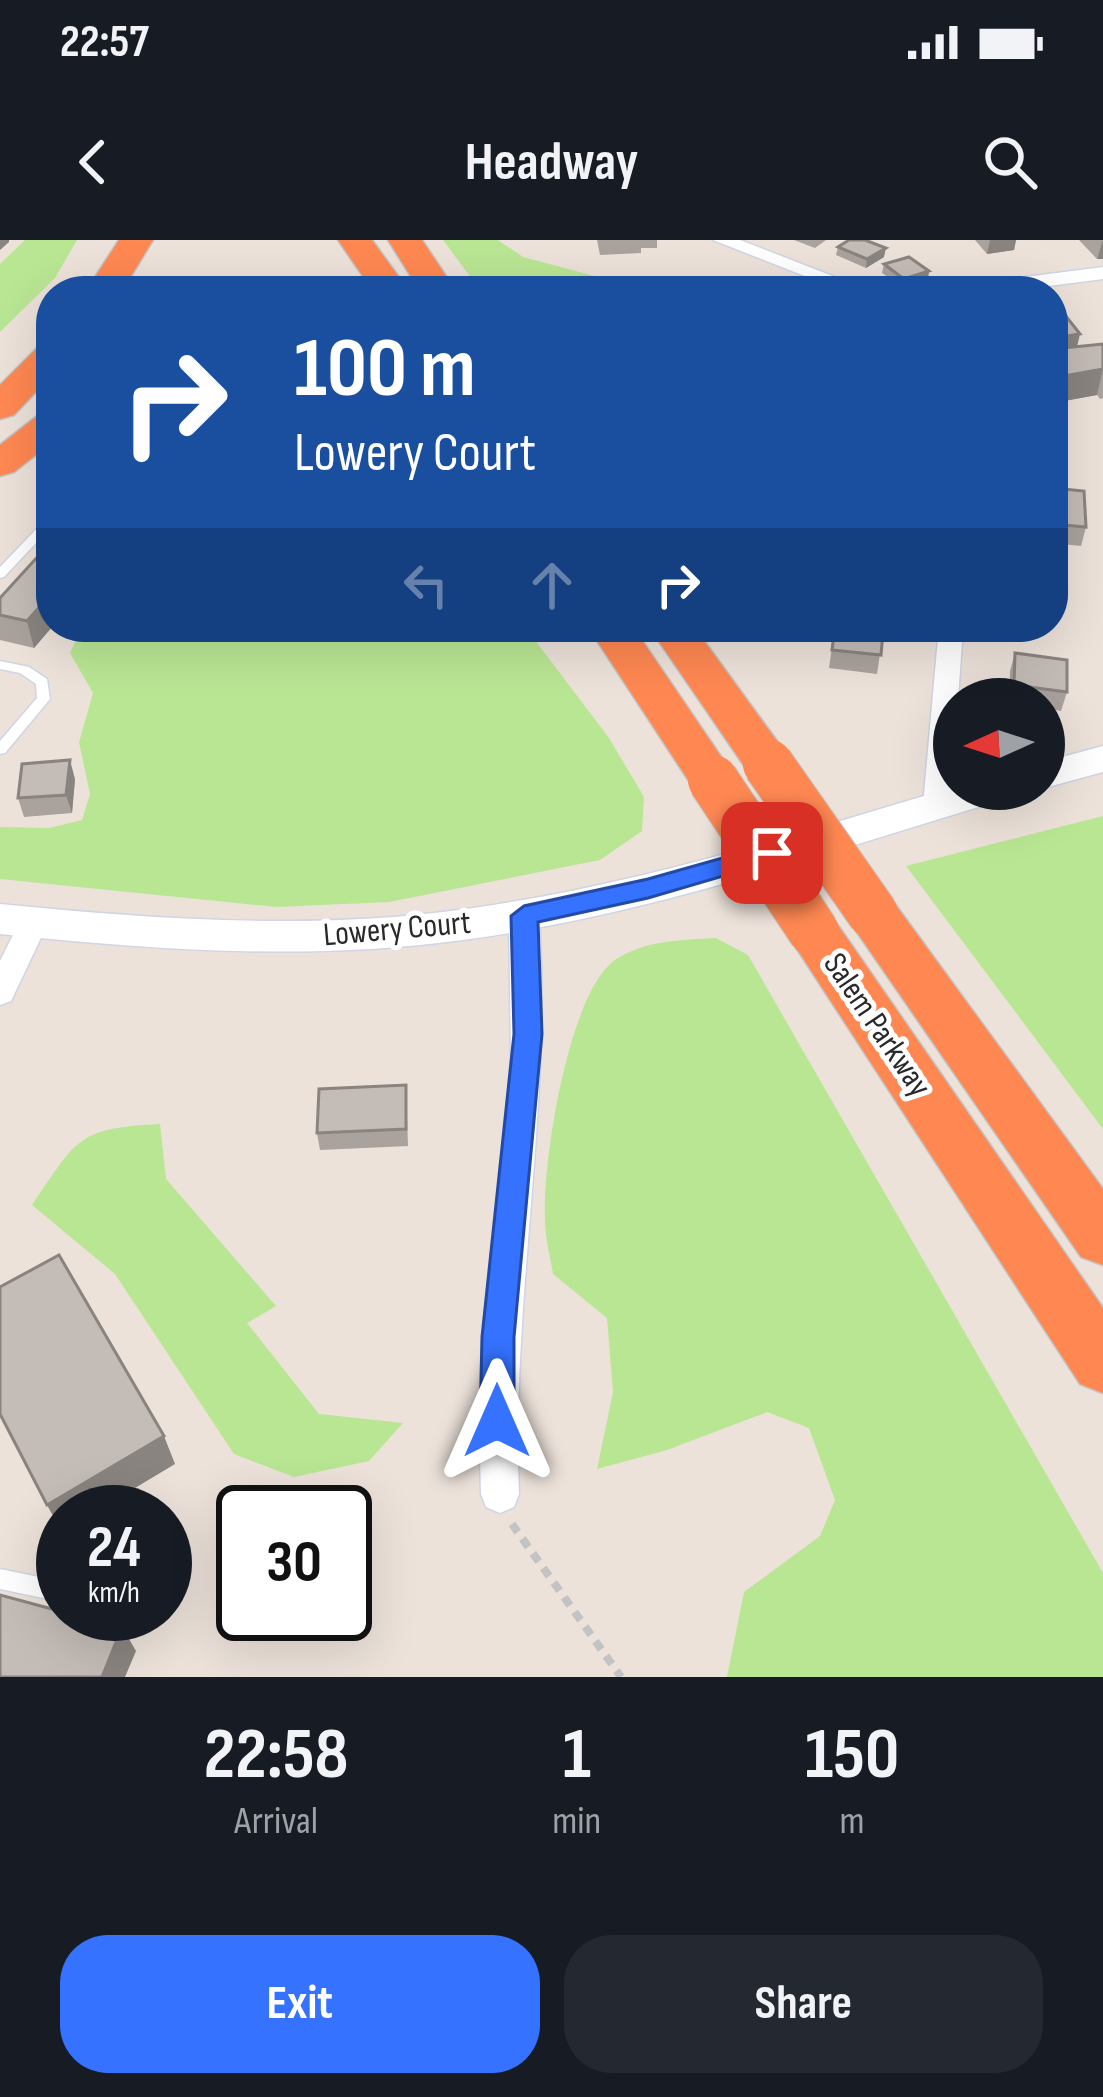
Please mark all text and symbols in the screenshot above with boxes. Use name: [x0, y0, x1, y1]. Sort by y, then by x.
text: 22:57: [60, 15, 149, 70]
icon: back: [60, 129, 126, 195]
icon: search: [977, 129, 1043, 195]
text: Headway: [465, 130, 638, 195]
text: 100 m: [294, 319, 476, 420]
icon: right: [96, 324, 252, 480]
text: Lowery Court: [294, 421, 536, 486]
icon: left: [393, 552, 459, 618]
icon: ahead: [519, 552, 585, 618]
icon: right: [645, 552, 711, 618]
north arrow: [933, 678, 1065, 810]
map controls: [933, 678, 1065, 810]
pin: [721, 802, 823, 904]
icon: arrive: [739, 820, 805, 886]
street label: Lowery Court: [322, 903, 472, 955]
street label: Salem Parkway: [814, 946, 940, 1105]
position arrow: [434, 1358, 560, 1484]
speed limit sign: 30: [216, 1485, 372, 1641]
text: 24: [87, 1512, 141, 1584]
text: km/h: [88, 1575, 140, 1611]
text: 22:58: [204, 1712, 349, 1799]
text: 1: [563, 1712, 591, 1799]
text: 150: [805, 1712, 899, 1799]
text: Arrival: [234, 1798, 318, 1845]
text: min: [552, 1798, 601, 1845]
text: m: [840, 1798, 865, 1845]
button: Exit: [60, 1935, 540, 2073]
button: Share: [564, 1935, 1043, 2073]

